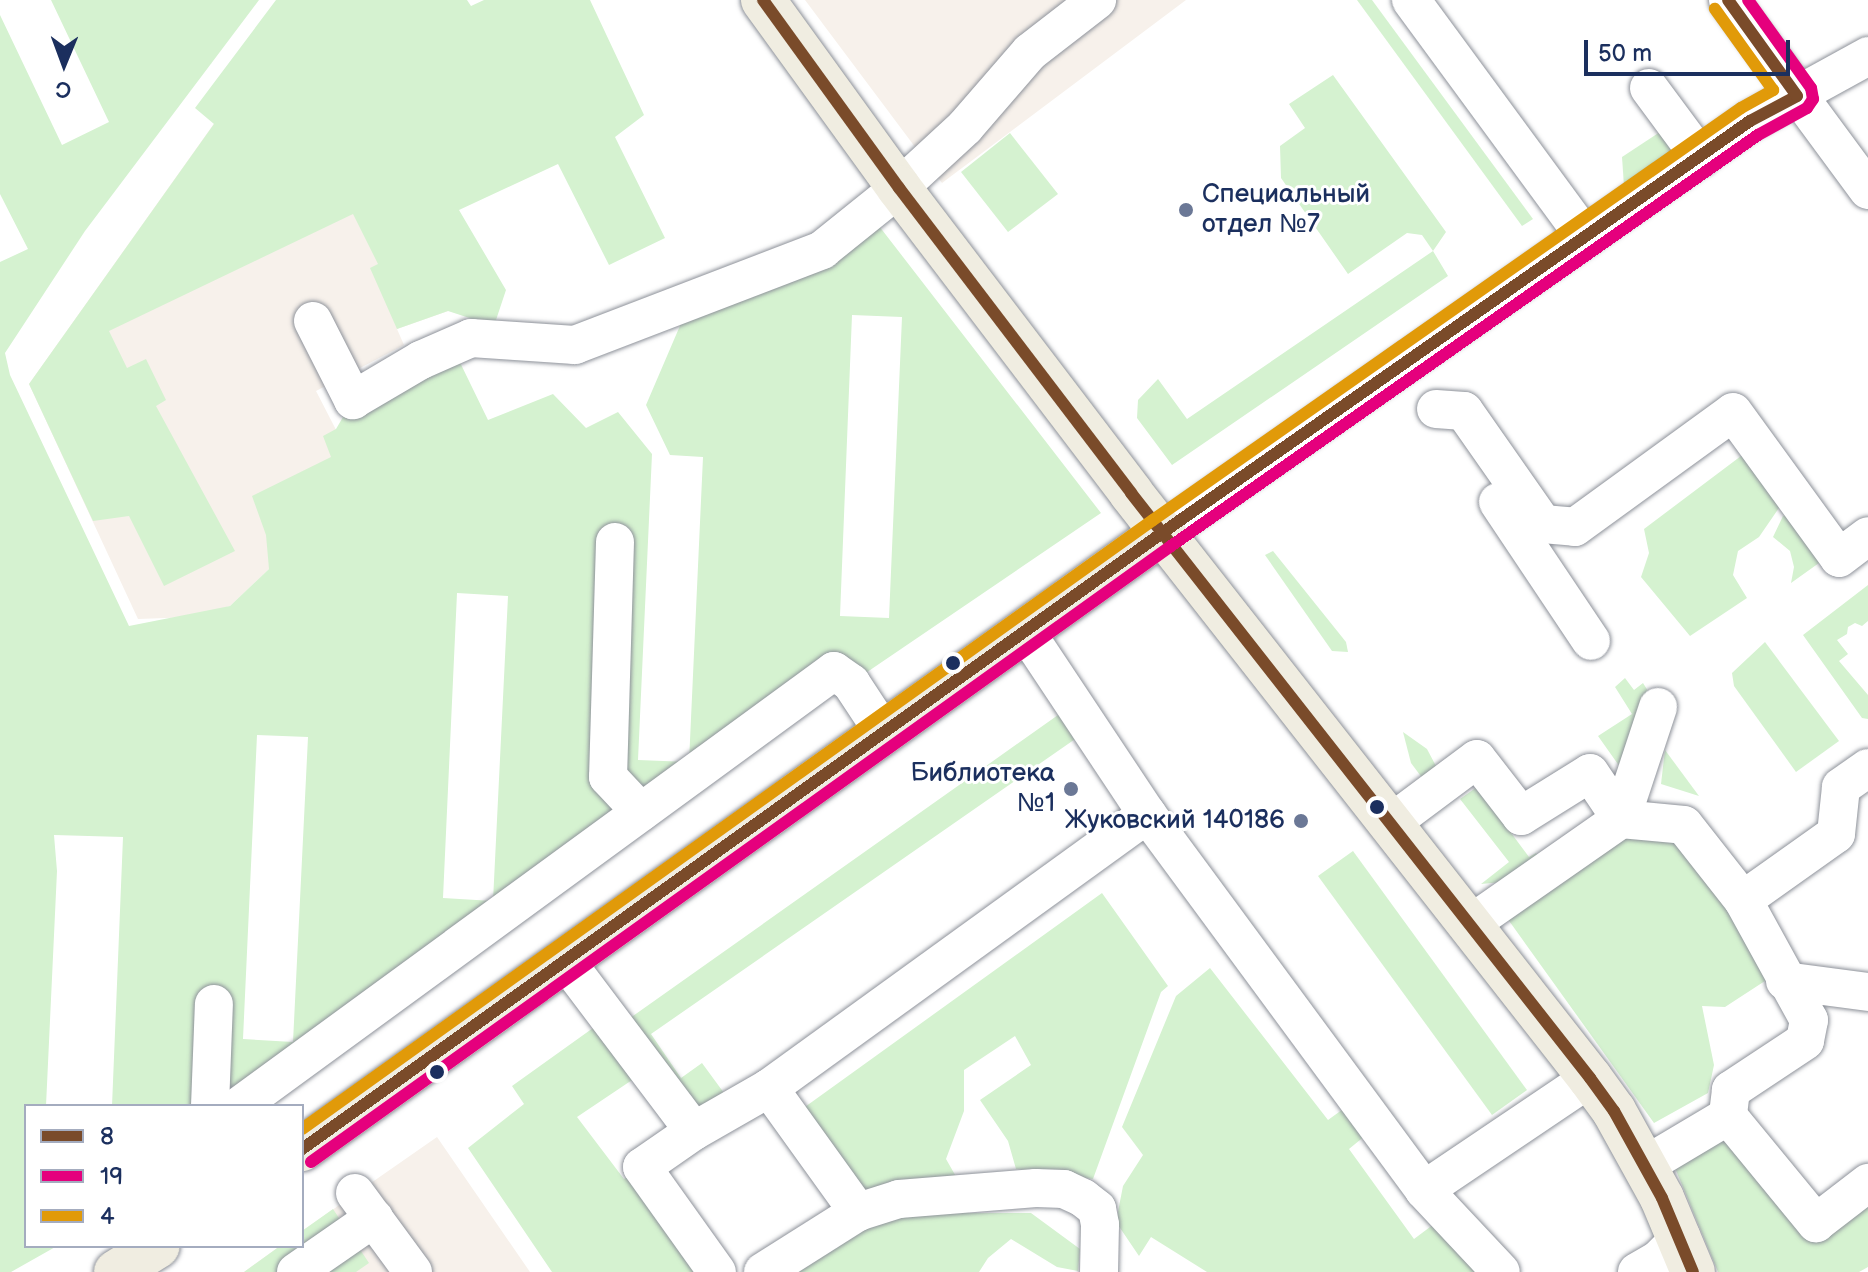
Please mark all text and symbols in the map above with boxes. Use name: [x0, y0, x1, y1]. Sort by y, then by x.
north arrow: [24, 24, 104, 104]
scale bar: [1588, 24, 1794, 74]
text: 50 m: [1598, 39, 1652, 68]
text: С: [56, 75, 71, 102]
place label: Специальный отдел №7: [1202, 179, 1370, 240]
marker: Специальный отдел №7: [1177, 201, 1195, 219]
unlabelled marker: [945, 655, 961, 671]
place label: Библиотека №1: [911, 758, 1055, 820]
marker: Библиотека №1: [1062, 780, 1080, 798]
unlabelled marker: [1369, 799, 1385, 815]
place label: Жуковский 140186: [1064, 805, 1285, 837]
marker: Жуковский 140186: [1292, 812, 1310, 830]
unlabelled marker: [429, 1064, 445, 1080]
legend: [24, 1104, 304, 1248]
text: 8: [100, 1122, 114, 1151]
text: 19: [100, 1162, 123, 1191]
text: 4: [100, 1202, 115, 1231]

